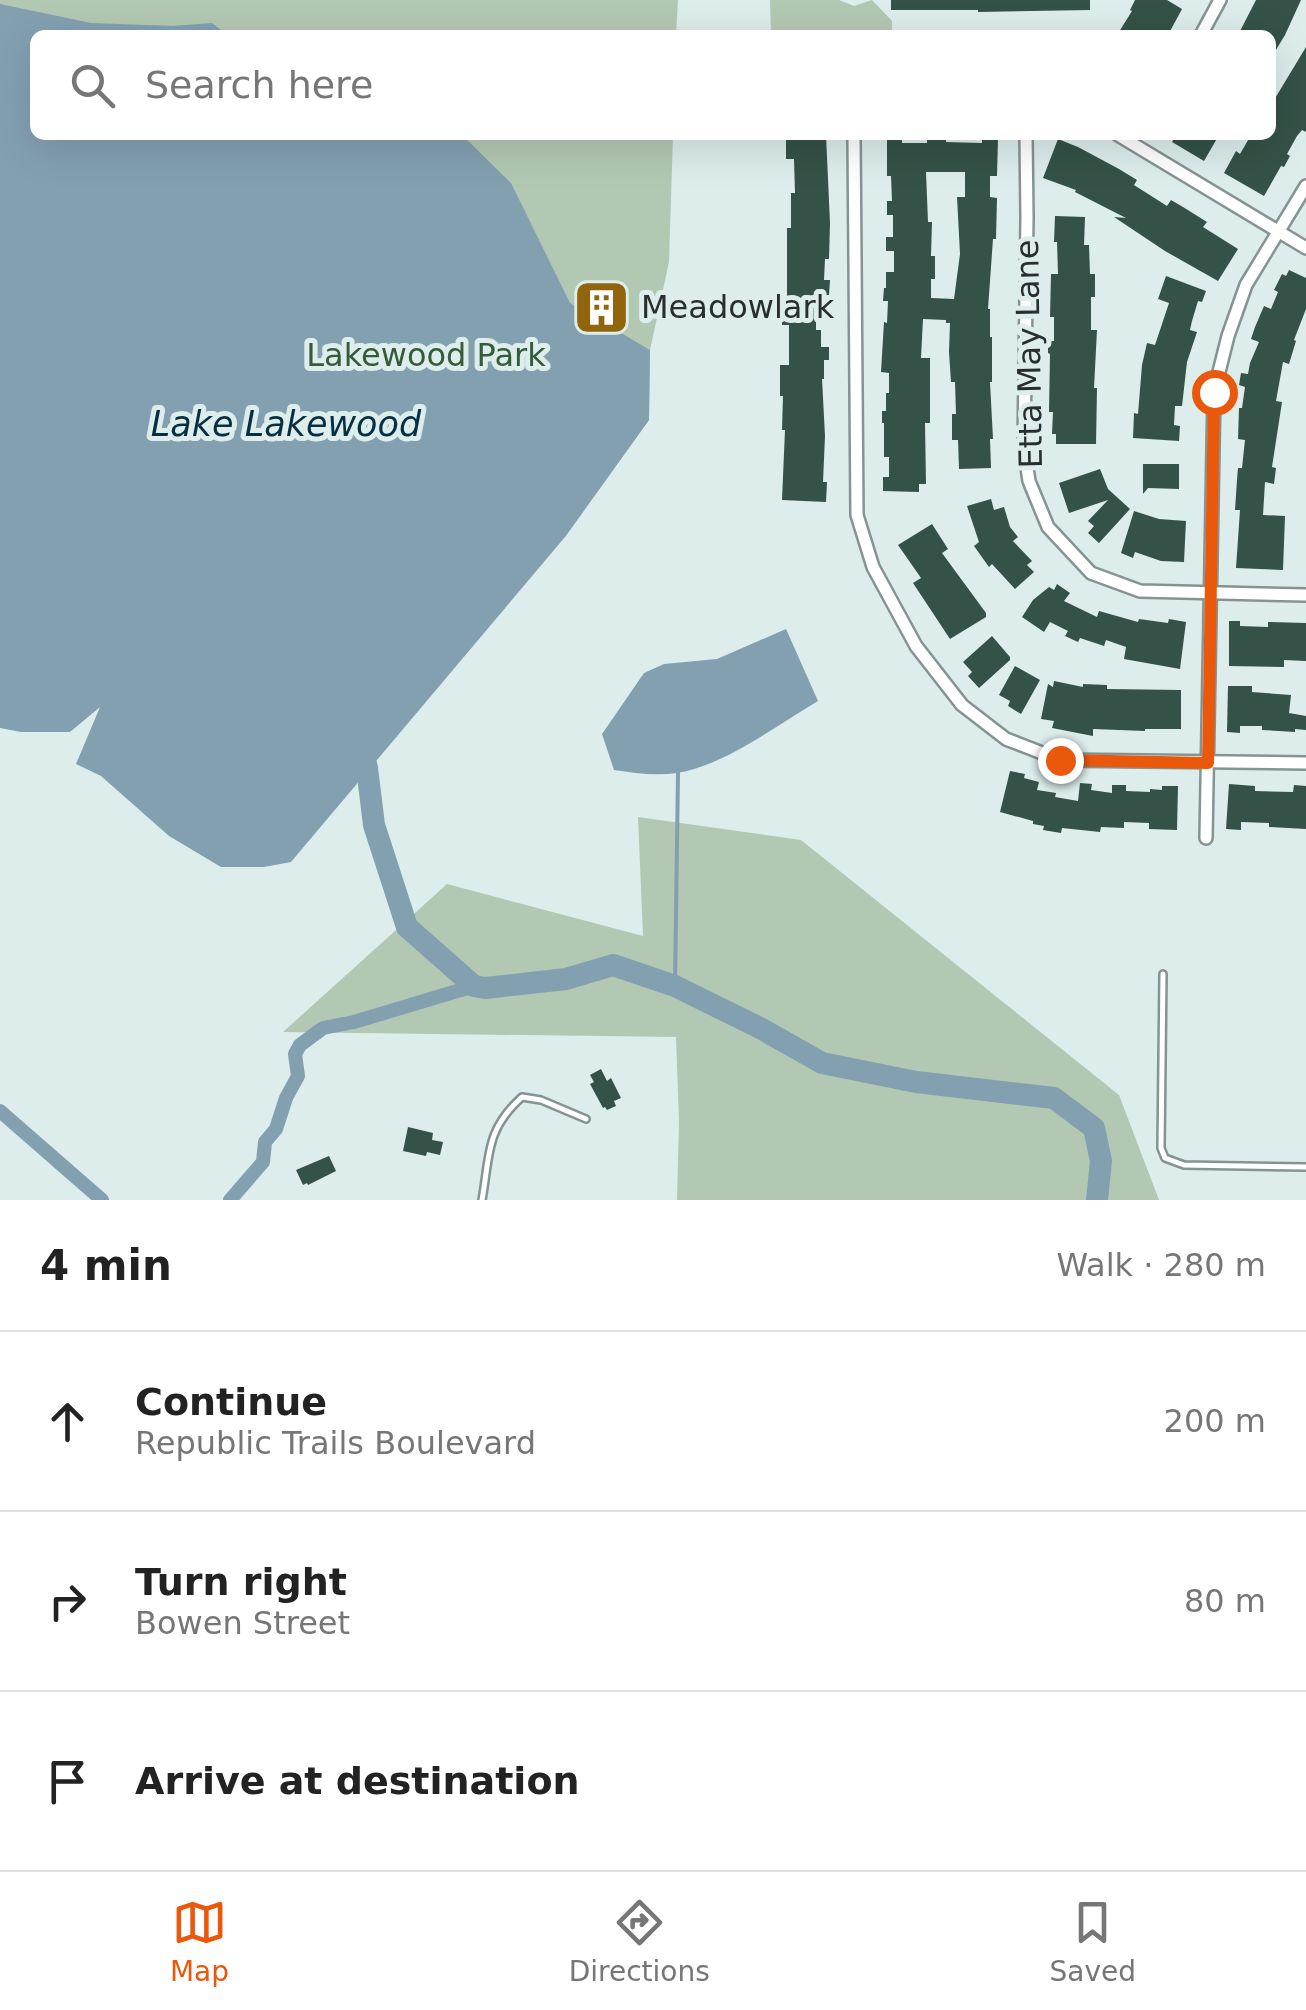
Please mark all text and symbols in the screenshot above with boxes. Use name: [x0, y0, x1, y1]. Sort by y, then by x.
search box: [30, 30, 1276, 140]
icon: search: [65, 58, 120, 113]
text: Search here: [145, 63, 373, 107]
street label: Etta May Lane: [1008, 239, 1050, 469]
building icon: Meadowlark: [572, 277, 632, 337]
place label: Meadowlark: [641, 288, 835, 326]
park label: Lakewood Park: [306, 336, 546, 374]
route start: [1192, 370, 1238, 416]
water label: Lake Lakewood: [151, 404, 422, 444]
route end: [1038, 738, 1084, 784]
text: 4 min: [40, 1241, 172, 1290]
text: Walk · 280 m: [1056, 1246, 1266, 1284]
text: Continue: [135, 1380, 327, 1424]
icon: ahead: [40, 1394, 95, 1449]
text: 200 m: [1164, 1402, 1266, 1440]
text: Republic Trails Boulevard: [135, 1424, 536, 1462]
text: Turn right: [135, 1560, 347, 1604]
icon: right: [40, 1574, 95, 1629]
text: 80 m: [1184, 1582, 1266, 1620]
text: Bowen Street: [135, 1604, 350, 1642]
icon: arrive: [40, 1754, 95, 1809]
text: Arrive at destination: [135, 1759, 580, 1803]
tab: Map: [170, 1895, 229, 1988]
tab: Directions: [569, 1895, 710, 1988]
tab: Saved: [1050, 1895, 1136, 1988]

